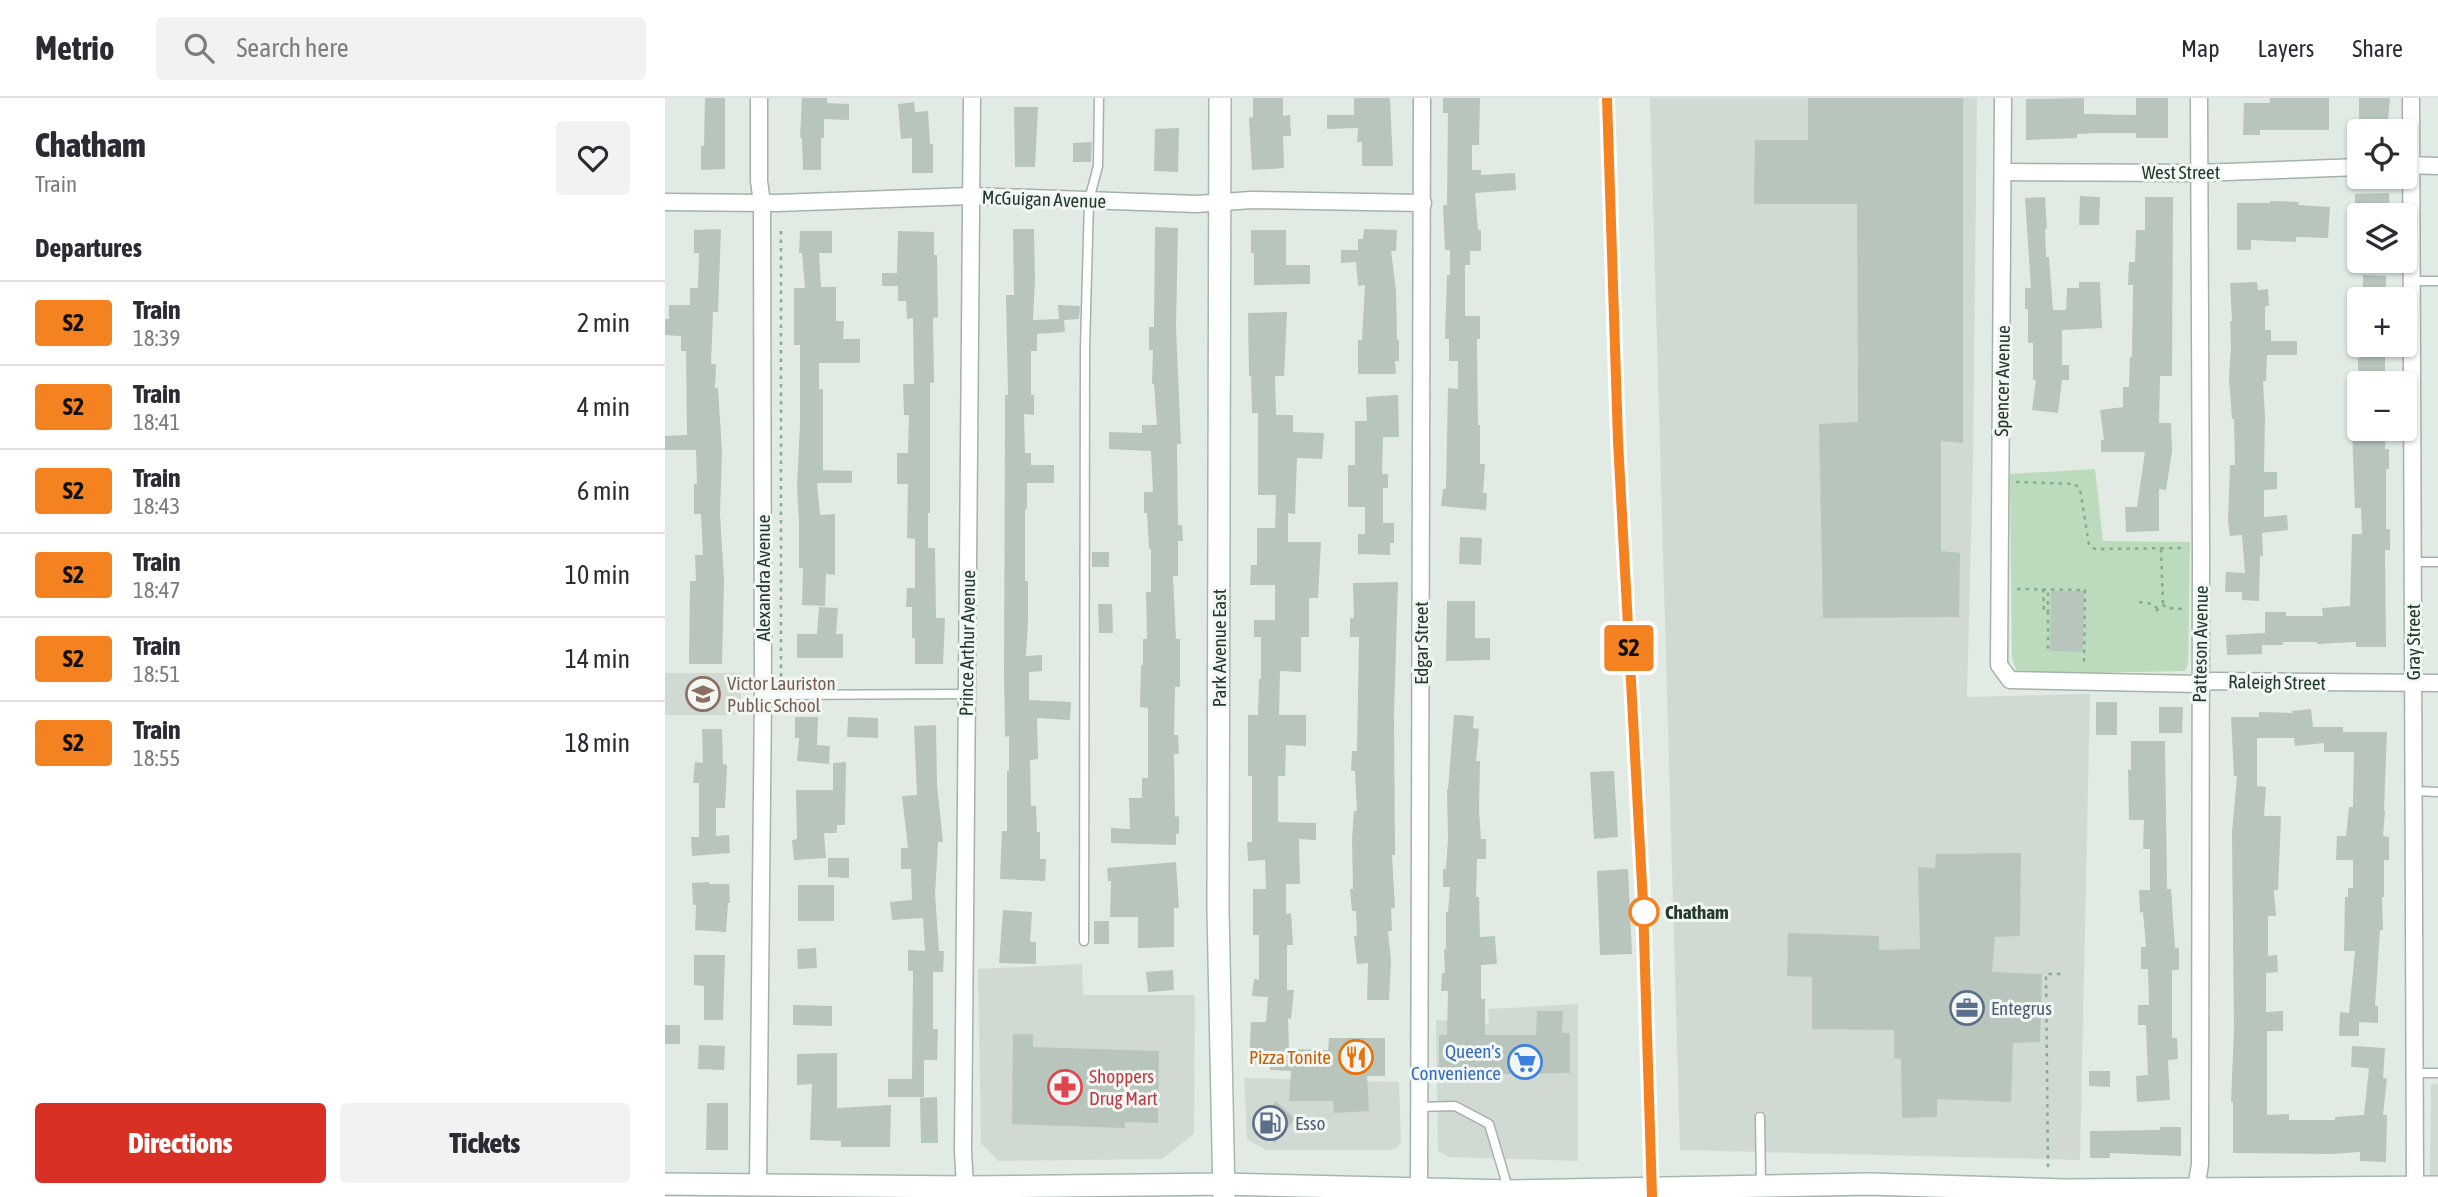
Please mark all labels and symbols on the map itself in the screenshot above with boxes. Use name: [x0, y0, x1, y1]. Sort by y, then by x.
street label: West Street: [2142, 161, 2220, 183]
street label: McGuigan Avenue: [981, 186, 1107, 212]
street label: Spencer Avenue: [1990, 325, 2014, 437]
street label: Alexandra Avenue: [752, 515, 774, 641]
street label: Prince Arthur Avenue: [955, 570, 979, 716]
street label: Patteson Avenue: [2188, 585, 2212, 703]
street label: Park Avenue East: [1208, 589, 1230, 707]
street label: Edgar Street: [1410, 601, 1432, 685]
street label: Gray Street: [2402, 604, 2424, 680]
line badge: S2: [1597, 625, 1661, 671]
street label: Raleigh Street: [2228, 670, 2326, 694]
place label: Victor Lauriston Public School: [727, 672, 836, 716]
school or university icon: Victor Lauriston Public School: [684, 675, 722, 713]
marker: Chatham: [1629, 897, 1659, 927]
place label: Chatham: [1665, 901, 1729, 923]
office icon: Entegrus: [1948, 989, 1986, 1027]
place label: Entegrus: [1991, 997, 2052, 1019]
restaurant icon: Pizza Tonite: [1337, 1038, 1375, 1076]
place label: Queen's Convenience: [1411, 1040, 1501, 1084]
supermarket icon: Queen's Convenience: [1506, 1043, 1544, 1081]
place label: Pizza Tonite: [1249, 1046, 1331, 1068]
place label: Shoppers Drug Mart: [1089, 1065, 1158, 1109]
pharmacy icon: Shoppers Drug Mart: [1046, 1068, 1084, 1106]
fuel station icon: Esso: [1251, 1104, 1289, 1142]
place label: Esso: [1295, 1112, 1326, 1134]

